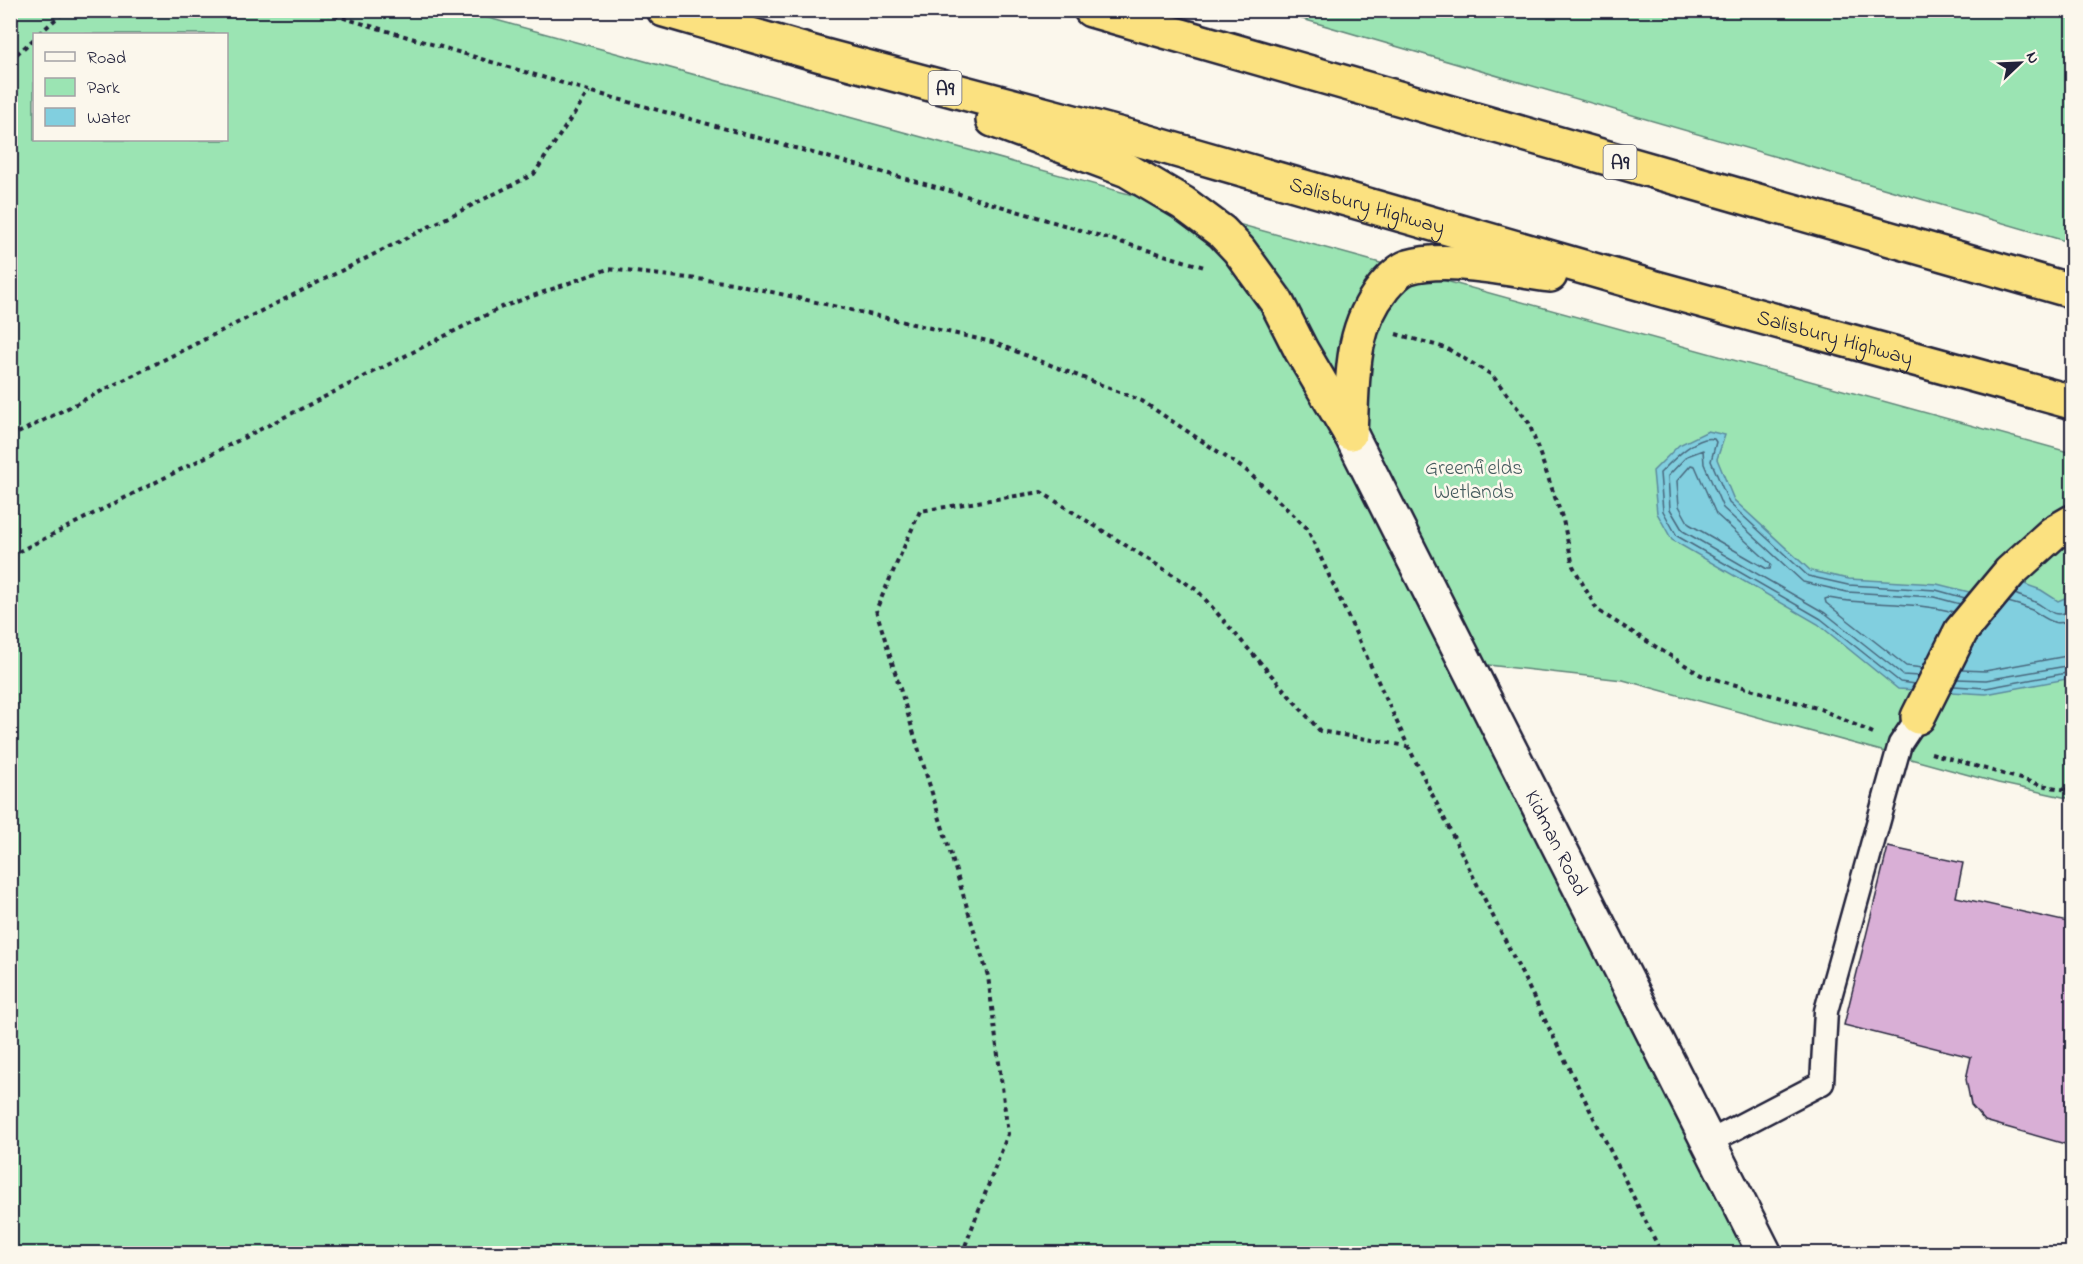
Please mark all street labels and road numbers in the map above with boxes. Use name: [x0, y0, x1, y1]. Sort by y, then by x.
road number: A9: [928, 71, 962, 105]
road number: A9: [1604, 145, 1636, 179]
street label: Salisbury Highway: [1285, 170, 1448, 246]
street label: Salisbury Highway: [1753, 303, 1916, 377]
street label: Kidman Road: [1516, 786, 1595, 902]

